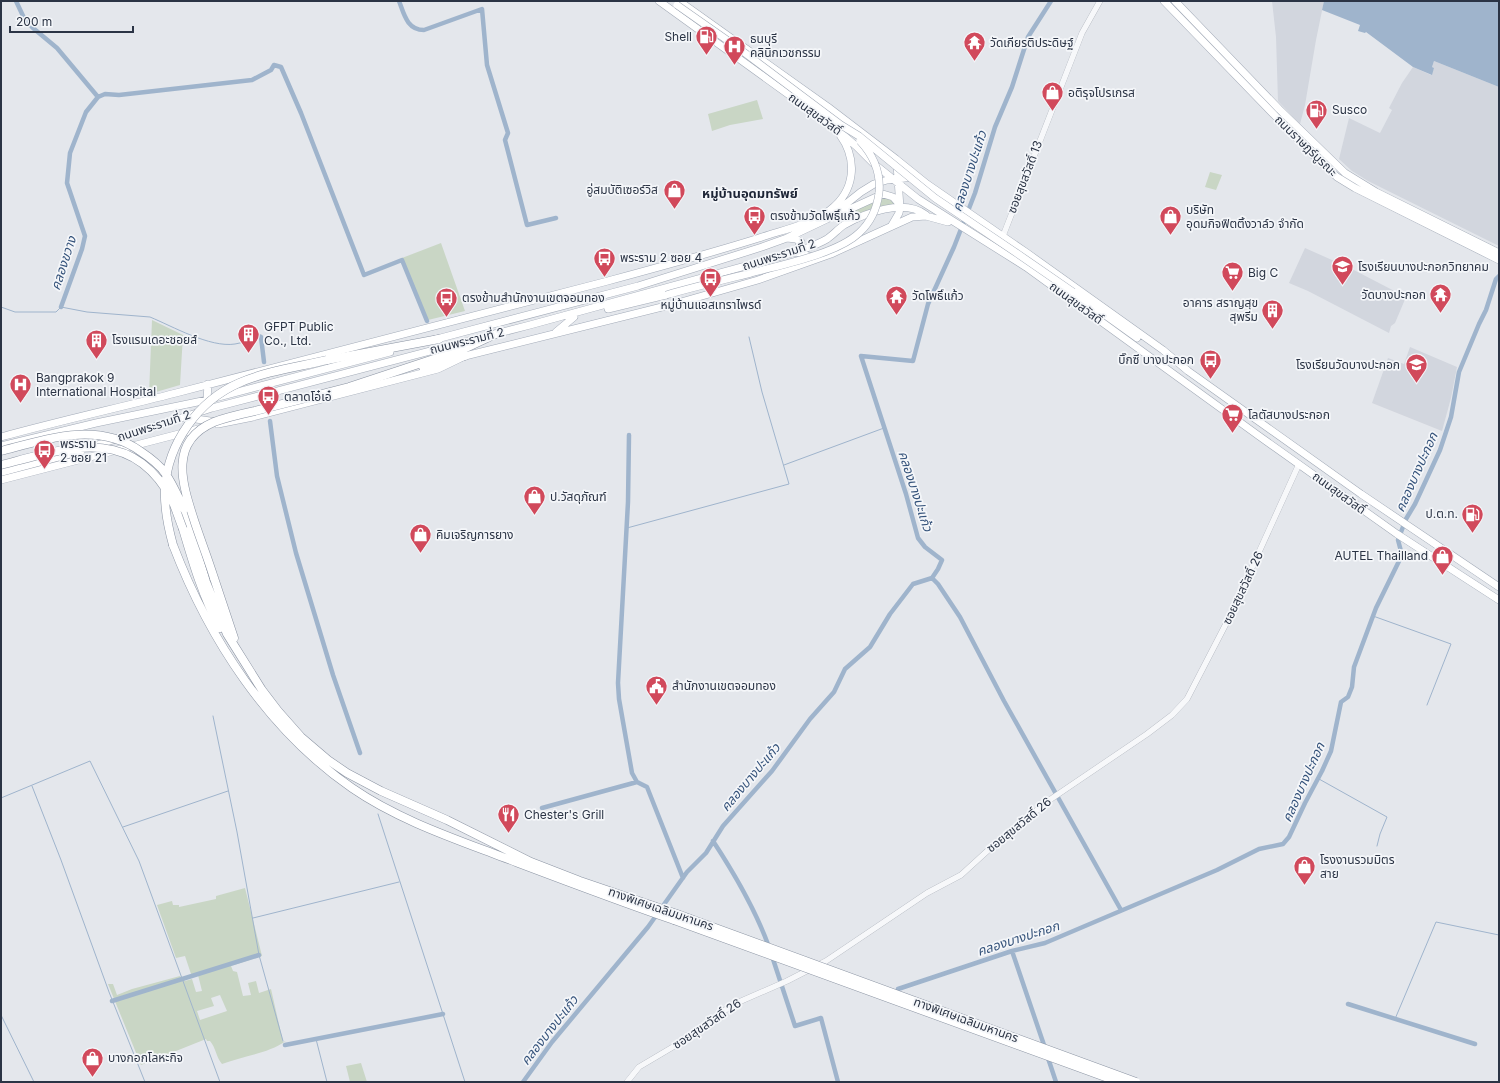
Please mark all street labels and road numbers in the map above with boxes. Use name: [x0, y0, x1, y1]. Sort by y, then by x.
street label: ถนนสุขสวัสดิ์: [786, 89, 845, 138]
street label: ถนนราษฎร์บูรณะ: [1272, 112, 1341, 179]
street label: ซอยสุขสวัสดิ์ 13: [1004, 138, 1045, 215]
street label: ถนนพระรามที่ 2: [740, 235, 817, 273]
street label: ถนนสุขสวัสดิ์: [1047, 278, 1106, 327]
street label: ถนนพระรามที่ 2: [428, 323, 506, 357]
street label: ถนนพระรามที่ 2: [115, 406, 192, 444]
street label: ถนนสุขสวัสดิ์: [1310, 468, 1369, 517]
street label: ซอยสุขสวัสดิ์ 26: [1219, 549, 1266, 627]
street label: ซอยสุขสวัสดิ์ 26: [983, 794, 1054, 855]
street label: ทางพิเศษเฉลิมมหานคร: [607, 883, 716, 934]
street label: ทางพิเศษเฉลิมมหานคร: [912, 994, 1021, 1045]
street label: ซอยสุขสวัสดิ์ 26: [670, 995, 744, 1052]

